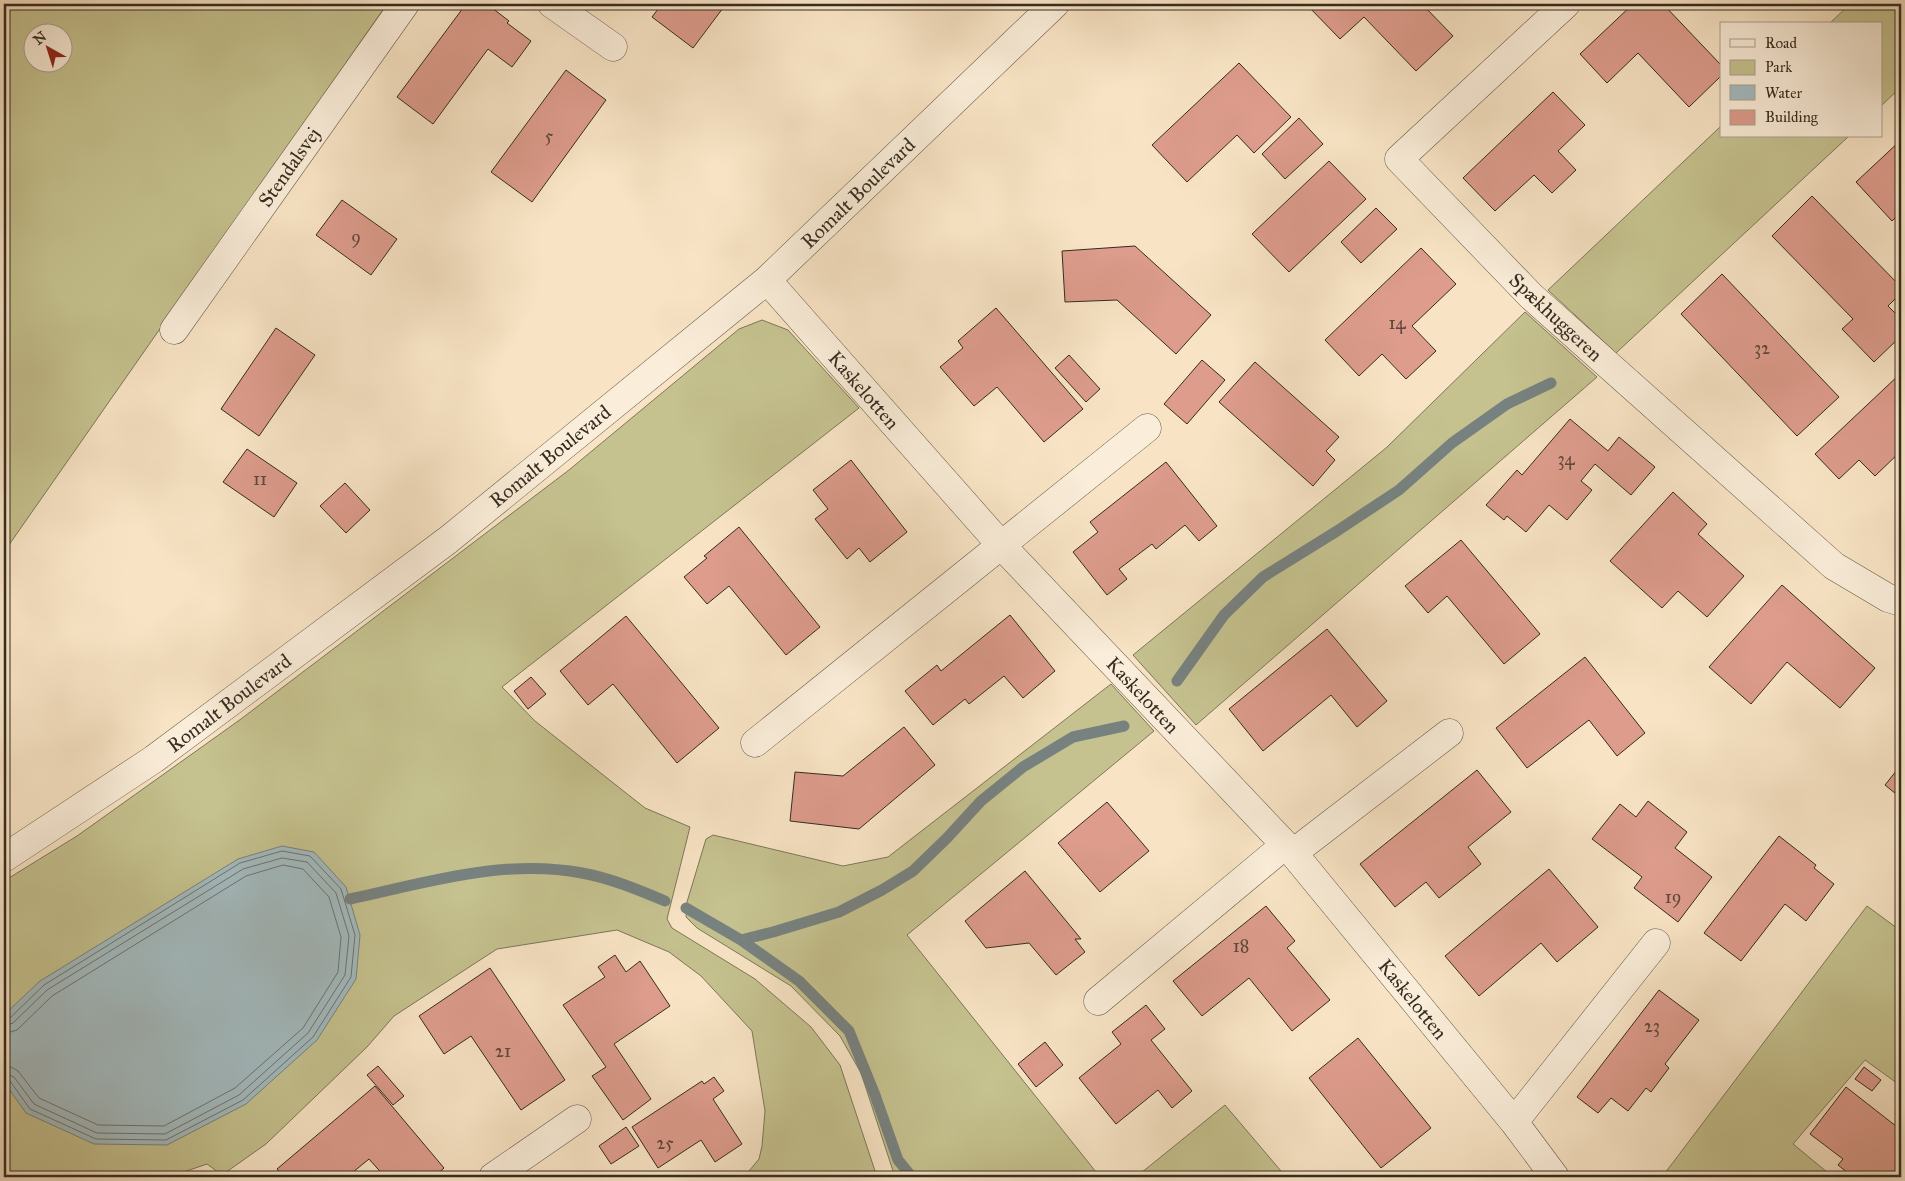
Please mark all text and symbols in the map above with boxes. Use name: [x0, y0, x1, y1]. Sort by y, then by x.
north arrow: [22, 22, 72, 72]
legend: [1720, 22, 1882, 138]
text: N: [30, 28, 50, 49]
text: Road: [1765, 34, 1797, 52]
text: Park: [1765, 58, 1792, 76]
text: Water: [1765, 84, 1802, 102]
text: Building: [1765, 108, 1819, 126]
street label: Stendalsvej: [253, 123, 325, 211]
house number: 5: [545, 125, 554, 147]
street label: Romalt Boulevard: [796, 133, 920, 253]
house number: 9: [351, 226, 361, 248]
street label: Spækhuggeren: [1504, 268, 1608, 367]
house number: 14: [1388, 312, 1407, 334]
house number: 32: [1754, 337, 1770, 359]
street label: Kaskelotten: [823, 346, 905, 434]
street label: Romalt Boulevard: [484, 400, 616, 512]
house number: 34: [1557, 448, 1576, 470]
house number: 11: [253, 468, 267, 490]
street label: Romalt Boulevard: [162, 649, 296, 757]
street label: Kaskelotten: [1101, 652, 1185, 738]
house number: 19: [1665, 886, 1681, 908]
house number: 18: [1233, 935, 1249, 957]
street label: Kaskelotten: [1373, 954, 1453, 1044]
house number: 23: [1644, 1015, 1660, 1037]
house number: 21: [495, 1040, 511, 1062]
house number: 25: [656, 1132, 674, 1154]

